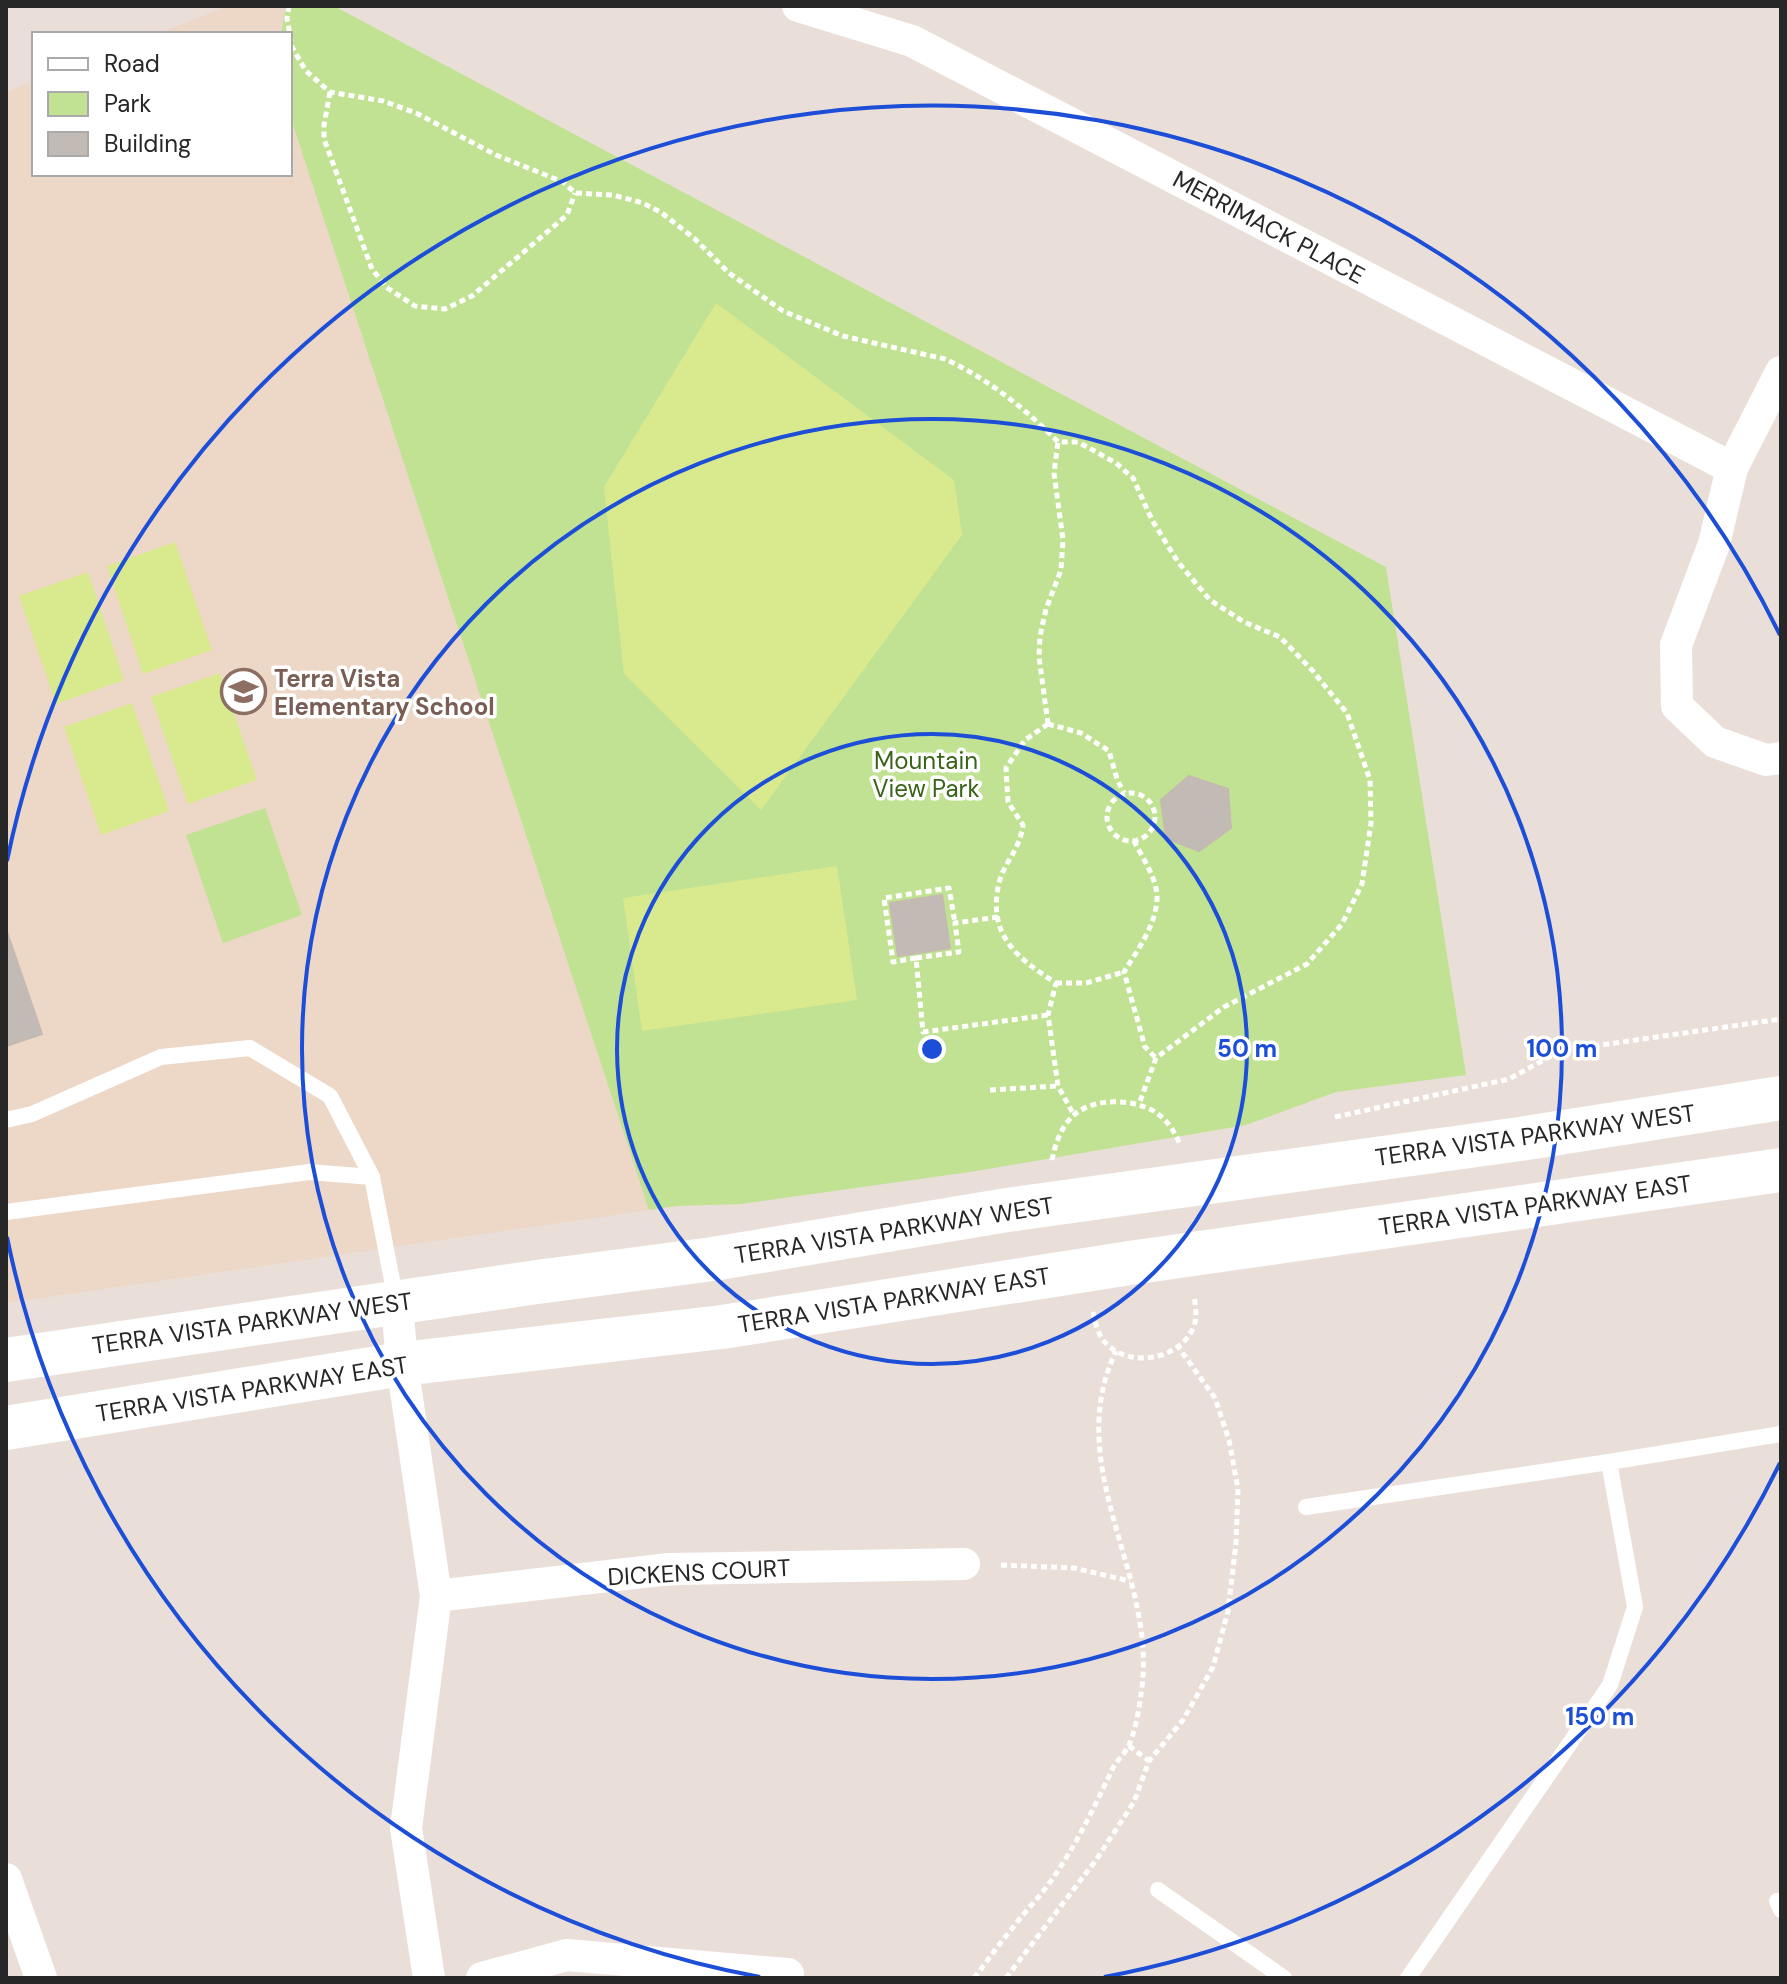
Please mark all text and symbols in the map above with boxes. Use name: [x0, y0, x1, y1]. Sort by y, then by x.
legend: [32, 32, 292, 176]
text: Road: [104, 48, 160, 79]
text: Park: [104, 88, 151, 119]
text: Building: [104, 128, 191, 159]
street label: MERRIMACK PLACE: [1168, 163, 1370, 291]
place label: Terra Vista Elementary School: [274, 663, 495, 722]
school or university icon: Terra Vista Elementary School: [219, 668, 267, 716]
park label: Mountain View Park: [872, 745, 980, 804]
text: 50 m: [1217, 1033, 1277, 1064]
text: 100 m: [1527, 1033, 1597, 1064]
centre of rings: [918, 1035, 946, 1063]
street label: TERRA VISTA PARKWAY WEST: [1373, 1097, 1697, 1173]
street label: TERRA VISTA PARKWAY EAST: [1377, 1168, 1693, 1242]
street label: TERRA VISTA PARKWAY WEST: [732, 1189, 1056, 1271]
street label: TERRA VISTA PARKWAY EAST: [736, 1260, 1052, 1340]
street label: TERRA VISTA PARKWAY WEST: [90, 1285, 414, 1361]
street label: TERRA VISTA PARKWAY EAST: [94, 1349, 410, 1429]
street label: DICKENS COURT: [607, 1552, 791, 1592]
text: 150 m: [1566, 1701, 1634, 1732]

